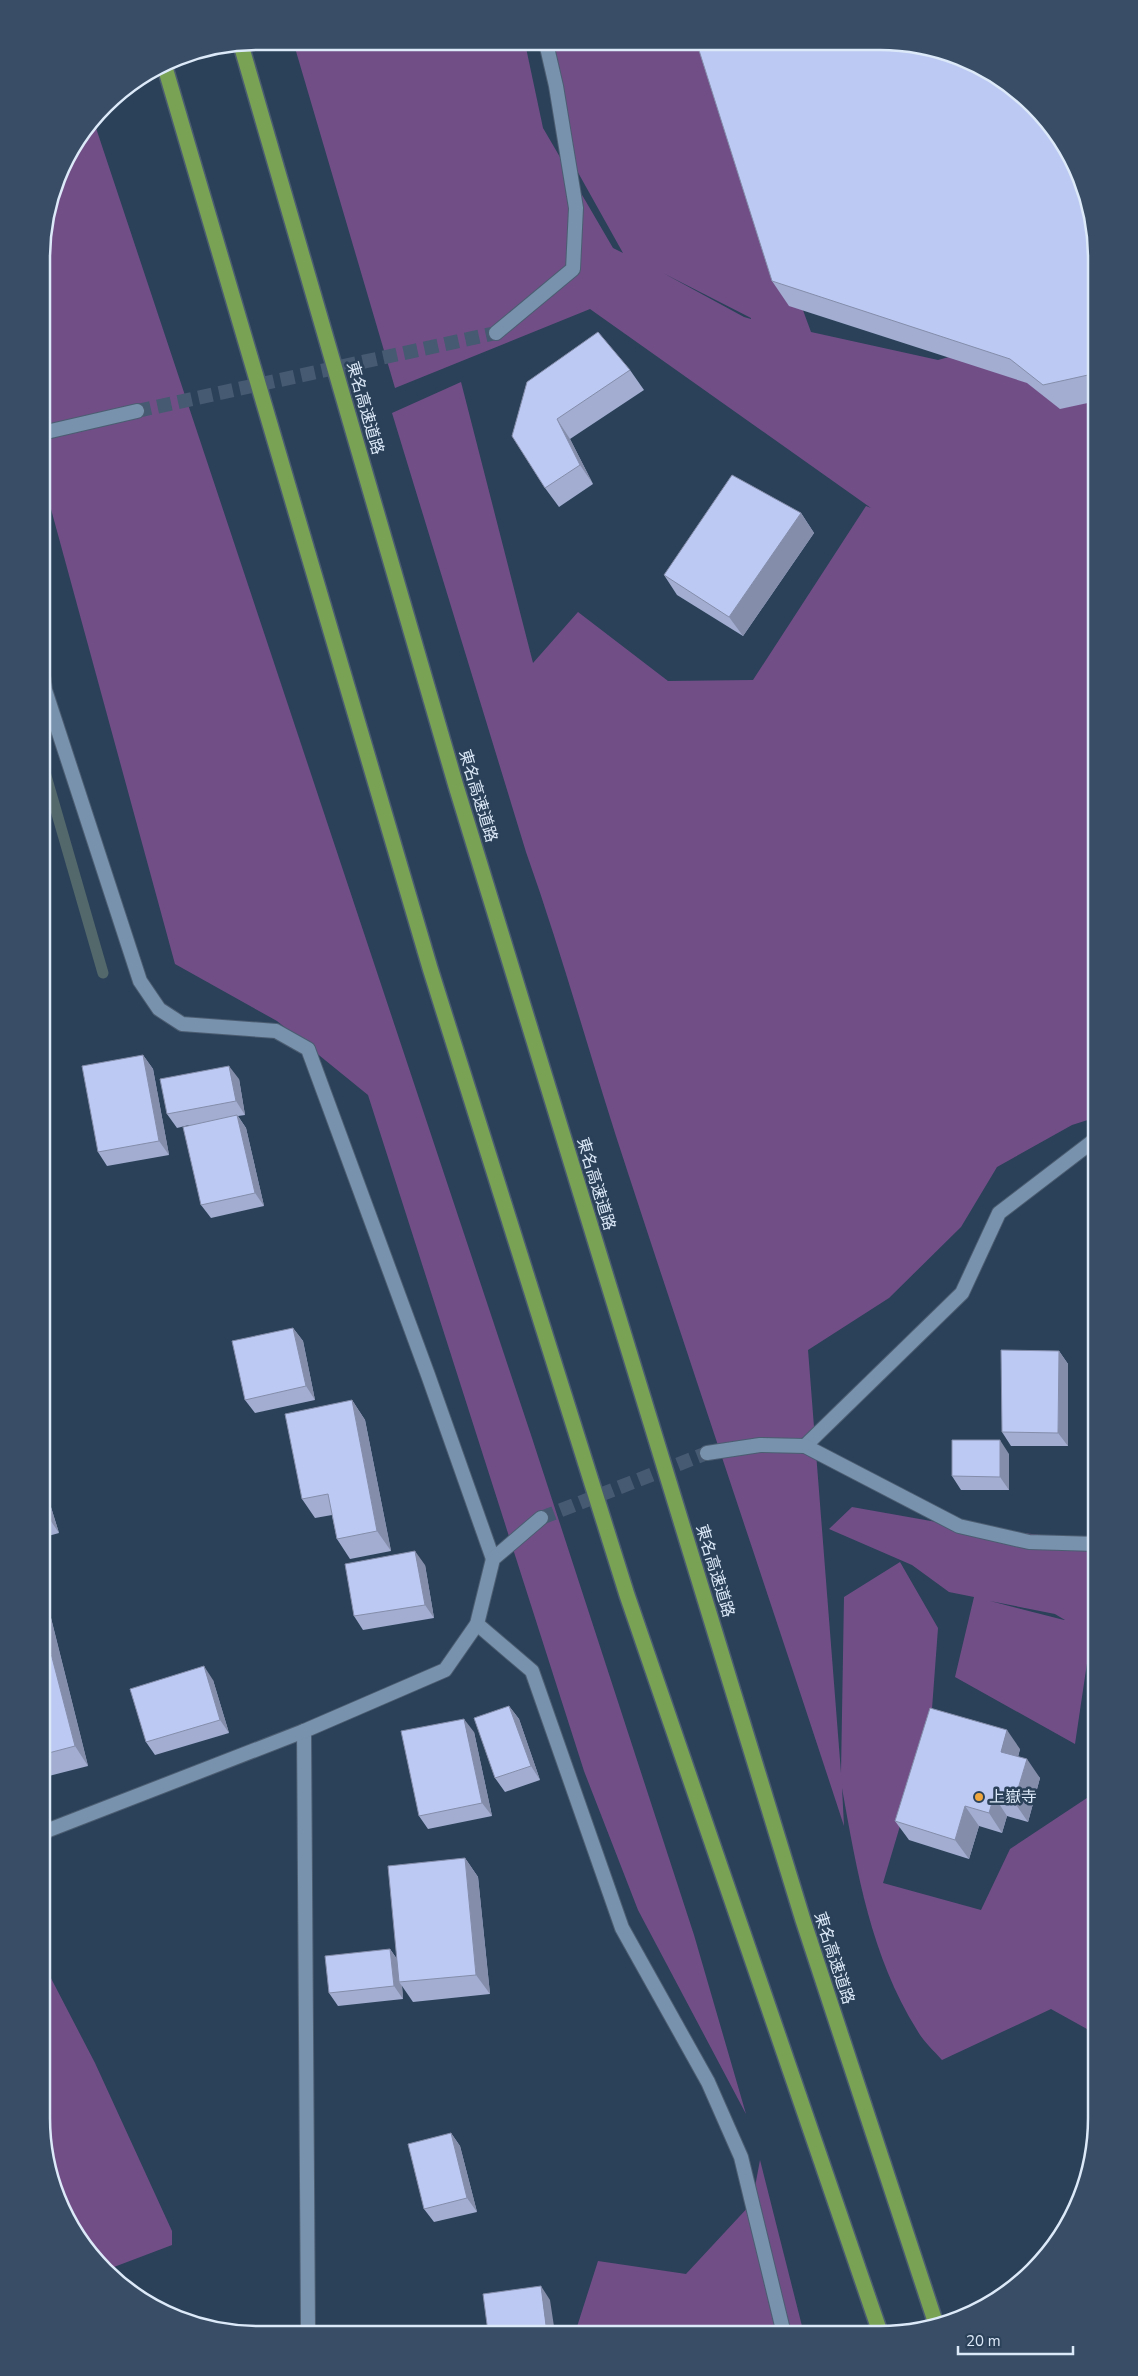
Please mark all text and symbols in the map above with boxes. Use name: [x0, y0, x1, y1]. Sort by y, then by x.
street label: 東名高速道路: [341, 359, 389, 457]
street label: 東名高速道路: [453, 747, 503, 845]
street label: 東名高速道路: [571, 1135, 621, 1233]
street label: 東名高速道路: [690, 1522, 740, 1620]
place label: 上嶽寺: [989, 1786, 1037, 1808]
marker: 上嶽寺: [973, 1791, 985, 1803]
street label: 東名高速道路: [809, 1909, 859, 2007]
scale bar: [958, 2324, 1073, 2356]
text: 20 m: [966, 2331, 1001, 2351]

